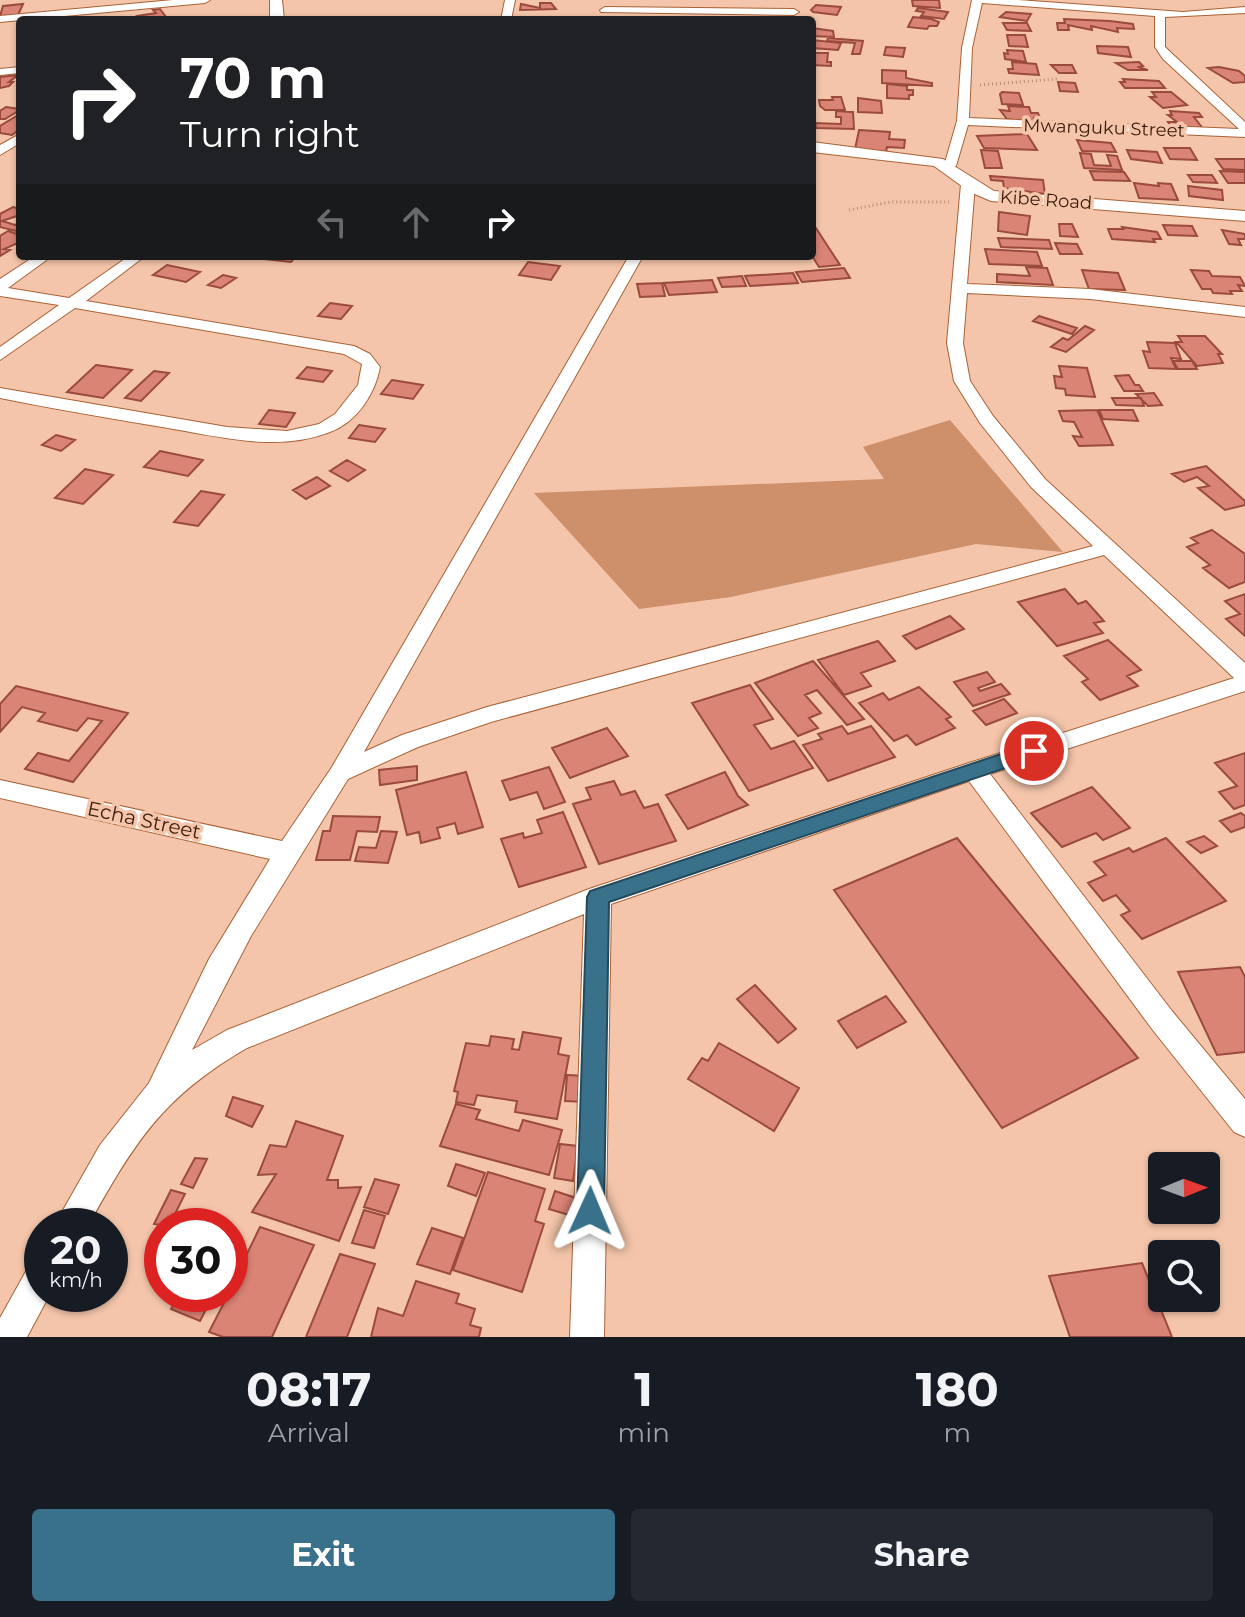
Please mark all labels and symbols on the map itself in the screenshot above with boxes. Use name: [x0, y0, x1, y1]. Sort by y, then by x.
street label: Mwanguku Street: [1023, 114, 1185, 142]
street label: Kibe Road: [999, 186, 1093, 214]
pin: [1000, 717, 1068, 785]
street label: Echa Street: [85, 796, 203, 844]
north arrow: [1148, 1152, 1220, 1224]
position arrow: [548, 1169, 632, 1253]
speed limit sign: 30: [144, 1208, 248, 1312]

